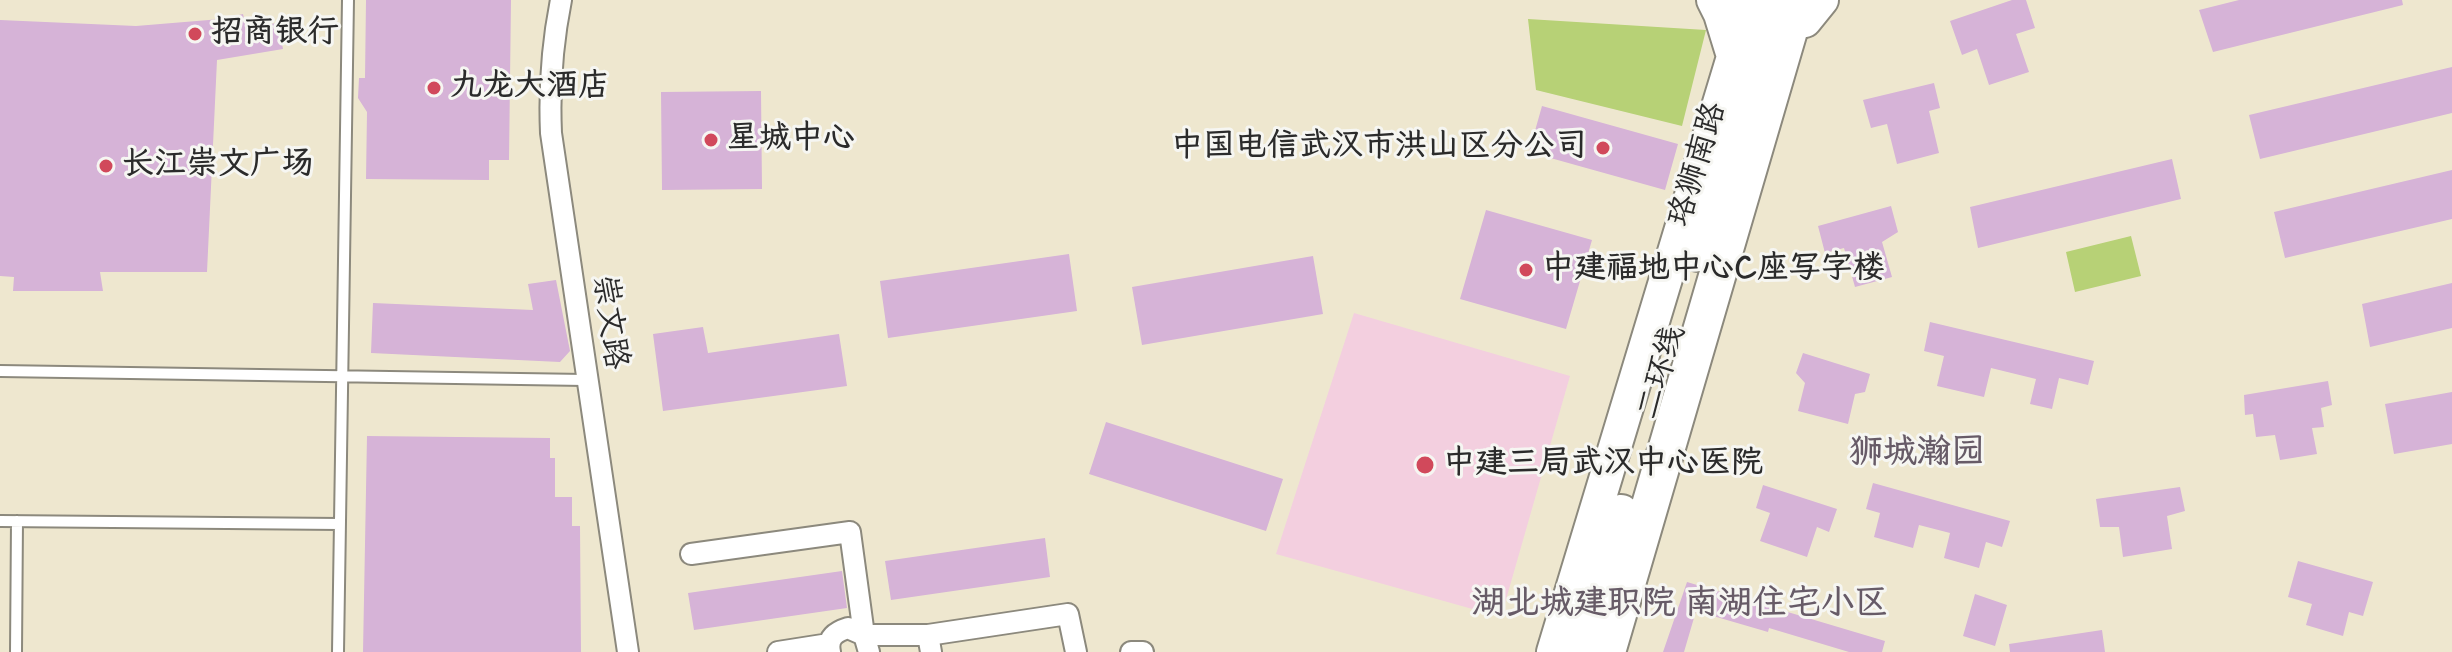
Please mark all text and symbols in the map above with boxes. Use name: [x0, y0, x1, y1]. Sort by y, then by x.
place label: 招商银行: [211, 15, 339, 53]
marker: 招商银行: [186, 25, 204, 43]
place label: 九龙大酒店: [450, 69, 610, 107]
marker: 九龙大酒店: [425, 79, 443, 97]
street label: 珞狮南路: [1662, 98, 1736, 232]
place label: 星城中心: [727, 121, 855, 159]
place label: 中国电信武汉市洪山区分公司: [1171, 129, 1587, 167]
marker: 星城中心: [702, 131, 720, 149]
marker: 中国电信武汉市洪山区分公司: [1594, 139, 1612, 157]
place label: 长江崇文广场: [122, 147, 314, 185]
marker: 长江崇文广场: [97, 157, 115, 175]
place label: 中建福地中心C座写字楼: [1542, 251, 1885, 289]
marker: 中建福地中心C座写字楼: [1517, 261, 1535, 279]
street label: 崇文路: [582, 272, 634, 372]
street label: 二环线: [1631, 321, 1695, 425]
district label: 狮城瀚园: [1849, 435, 1985, 475]
place label: 中建三局武汉中心医院: [1443, 446, 1763, 484]
marker: 中建三局武汉中心医院: [1414, 454, 1436, 476]
district label: 湖北城建职院 南湖住宅小区: [1471, 586, 1889, 626]

